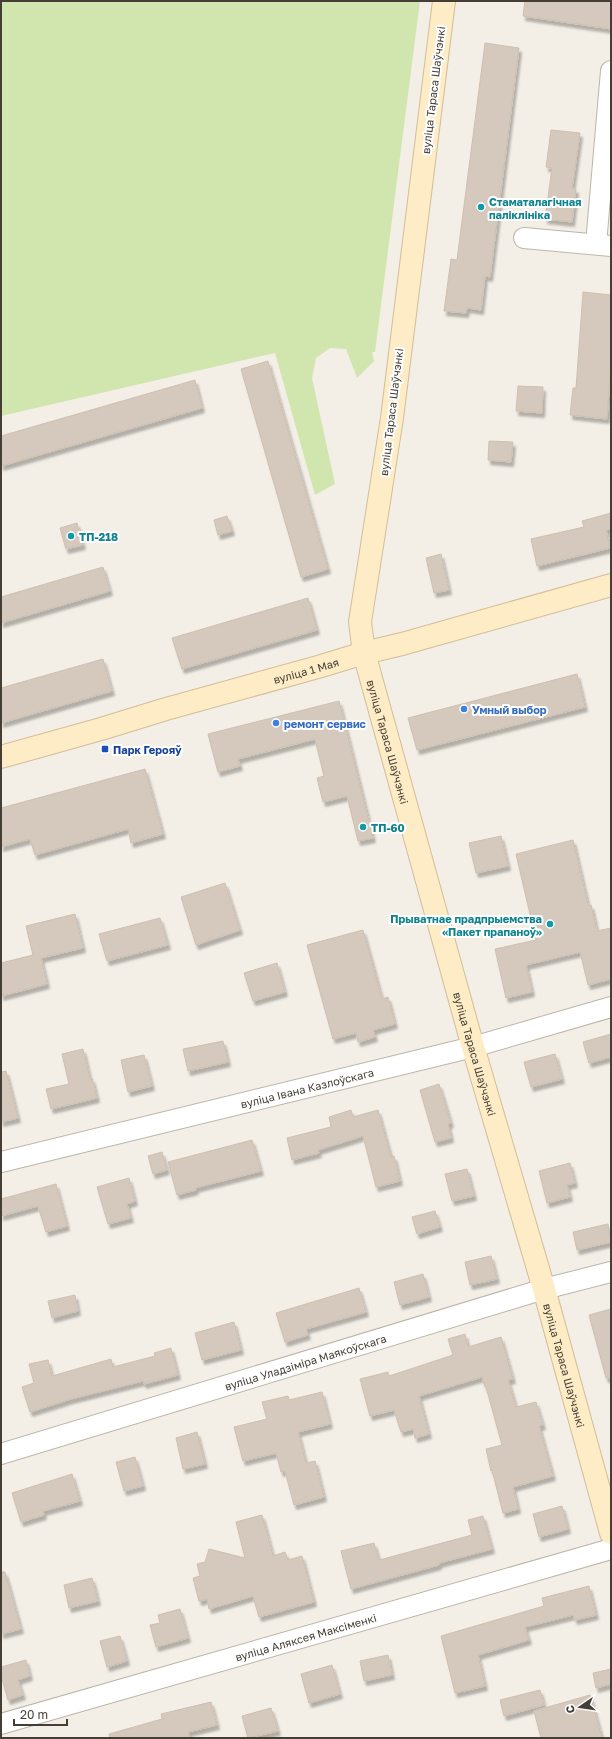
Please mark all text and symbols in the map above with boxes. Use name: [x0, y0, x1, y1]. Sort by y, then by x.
street label: вуліца Тараса Шаўчэнкі: [419, 26, 447, 154]
place label: Стаматалагічная паліклініка: [489, 195, 582, 221]
marker: Стаматалагічная паліклініка: [476, 202, 486, 212]
street label: вуліца Тараса Шаўчэнкі: [377, 348, 405, 476]
place label: ТП-218: [79, 530, 118, 543]
marker: ТП-218: [66, 531, 76, 541]
street label: вуліца 1 Мая: [272, 655, 340, 686]
street label: вуліца Тараса Шаўчэнкі: [365, 678, 412, 805]
place label: Умный выбор: [472, 703, 547, 716]
marker: Умный выбор: [459, 704, 469, 714]
place label: ремонт сервис: [284, 717, 367, 730]
marker: ремонт сервис: [271, 718, 281, 728]
place label: Парк Герояў: [113, 743, 182, 756]
marker: Парк Герояў: [100, 744, 110, 754]
place label: ТП-60: [371, 821, 405, 834]
marker: ТП-60: [358, 822, 368, 832]
place label: Прыватнае прадпрыемства «Пакет прапаноў»: [390, 912, 542, 938]
marker: Прыватнае прадпрыемства «Пакет прапаноў»: [545, 919, 555, 929]
street label: вуліца Тараса Шаўчэнкі: [452, 990, 499, 1117]
street label: вуліца Івана Казлоўскага: [239, 1065, 375, 1110]
street label: вуліца Тараса Шаўчэнкі: [542, 1302, 588, 1429]
street label: вуліца Уладзіміра Маякоўскага: [223, 1331, 388, 1392]
street label: вуліца Аляксея Максіменкі: [234, 1610, 378, 1663]
north arrow: [560, 1687, 600, 1727]
scale bar: [14, 1701, 67, 1727]
text: С: [563, 1704, 577, 1715]
text: 20 m: [20, 1707, 48, 1722]

